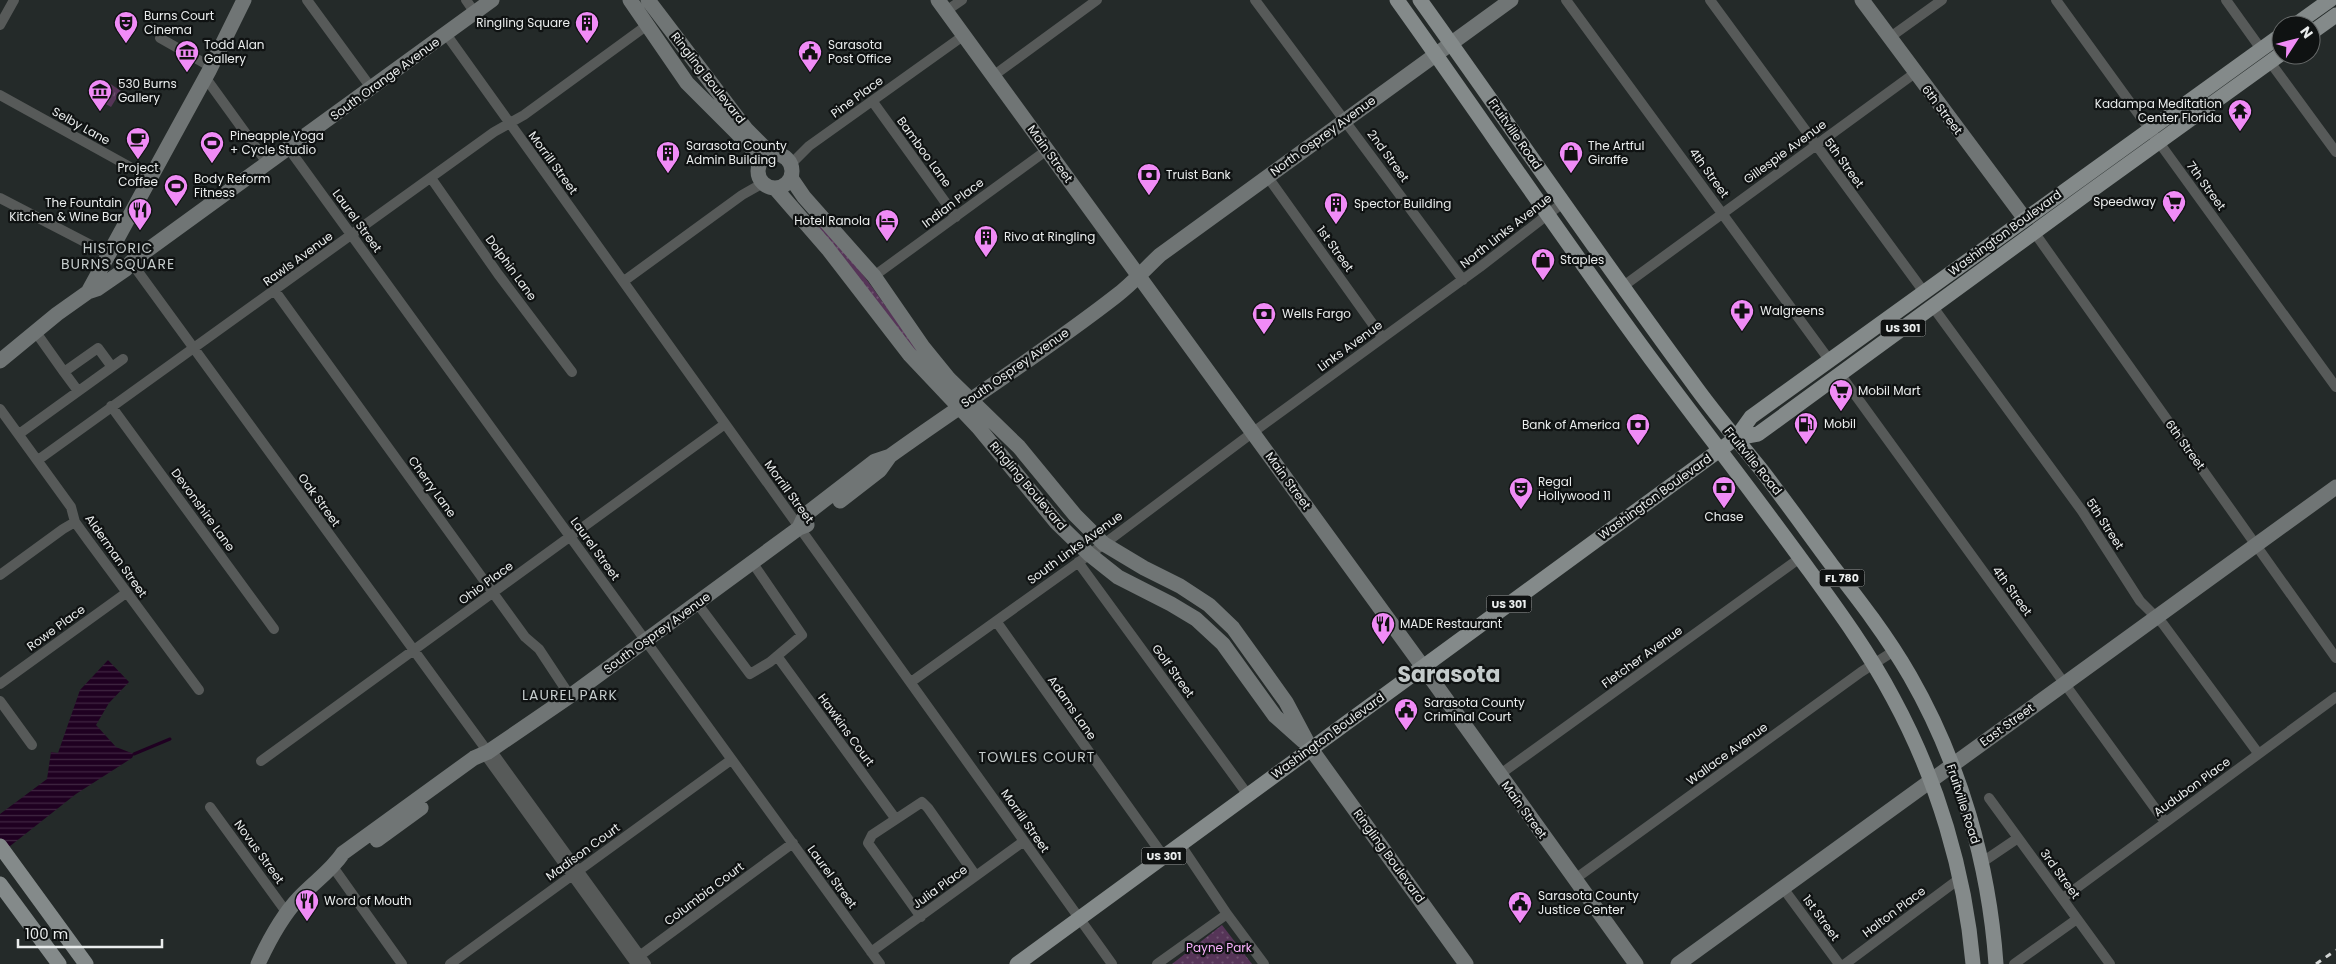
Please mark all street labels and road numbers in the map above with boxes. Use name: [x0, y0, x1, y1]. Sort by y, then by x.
street label: Ringling Boulevard: [667, 29, 749, 127]
street label: South Orange Avenue: [327, 33, 443, 124]
street label: Pine Place: [827, 72, 886, 121]
street label: 6th Street: [1918, 81, 1967, 138]
street label: North Osprey Avenue: [1267, 92, 1379, 180]
street label: Fruitville Road: [1485, 95, 1546, 173]
street label: Selby Lane: [49, 103, 113, 148]
street label: Bamboo Lane: [893, 113, 956, 190]
street label: Gillespie Avenue: [1740, 116, 1830, 187]
street label: Main Street: [1024, 121, 1077, 186]
street label: 2nd Street: [1364, 126, 1413, 185]
street label: Morrill Street: [525, 128, 582, 198]
street label: 5th Street: [1821, 134, 1868, 191]
street label: 4th Street: [1686, 144, 1733, 201]
street label: 7th Street: [2183, 158, 2230, 214]
street label: Indian Place: [918, 174, 987, 231]
street label: Laurel Street: [329, 186, 386, 256]
street label: Washington Boulevard: [1945, 186, 2065, 279]
street label: North Links Avenue: [1456, 189, 1555, 272]
street label: 1st Street: [1313, 222, 1358, 275]
street label: Rawls Avenue: [259, 227, 336, 290]
street label: Dolphin Lane: [482, 231, 541, 304]
street label: Links Avenue: [1314, 316, 1386, 375]
road number: US 301: [1880, 319, 1926, 336]
street label: South Osprey Avenue: [957, 324, 1072, 411]
street label: 6th Street: [2161, 416, 2209, 473]
street label: Fruitville Road: [1721, 423, 1786, 498]
street label: Ringling Boulevard: [986, 438, 1071, 534]
street label: Main Street: [1262, 448, 1315, 513]
street label: Washington Boulevard: [1595, 450, 1715, 543]
street label: Cherry Lane: [404, 453, 460, 521]
street label: Morrill Street: [761, 457, 818, 527]
street label: Devonshire Lane: [168, 465, 239, 555]
street label: Oak Street: [294, 470, 345, 530]
street label: 5th Street: [2083, 495, 2128, 553]
street label: South Links Avenue: [1024, 507, 1126, 588]
street label: Alderman Street: [81, 511, 151, 601]
street label: Laurel Street: [567, 514, 624, 584]
street label: Ohio Place: [455, 557, 516, 608]
street label: 4th Street: [1989, 562, 2036, 619]
road number: FL 780: [1820, 570, 1864, 586]
street label: South Osprey Avenue: [600, 588, 714, 677]
road number: US 301: [1486, 596, 1532, 612]
street label: Rowe Place: [23, 601, 88, 655]
street label: Fletcher Avenue: [1598, 622, 1686, 692]
street label: Golf Street: [1148, 641, 1199, 701]
street label: Adams Lane: [1044, 672, 1101, 743]
street label: Washington Boulevard: [1268, 689, 1388, 782]
street label: Hawkins Court: [814, 690, 879, 769]
street label: East Street: [1976, 699, 2037, 750]
street label: Wallace Avenue: [1683, 718, 1771, 789]
street label: Audubon Place: [2150, 753, 2234, 820]
street label: Fruitville Road: [1943, 762, 1984, 846]
street label: Main Street: [1498, 777, 1551, 842]
street label: Morrill Street: [997, 785, 1054, 856]
street label: Ringling Boulevard: [1350, 806, 1429, 906]
street label: Novus Street: [230, 816, 288, 887]
street label: Madison Court: [542, 819, 623, 884]
street label: Laurel Street: [804, 842, 861, 912]
street label: 3rd Street: [2036, 845, 2084, 902]
road number: US 301: [1142, 848, 1186, 864]
street label: Columbia Court: [660, 858, 747, 929]
street label: Julia Place: [909, 861, 971, 912]
street label: Halton Place: [1859, 882, 1929, 941]
street label: 1st Street: [1799, 891, 1844, 944]

